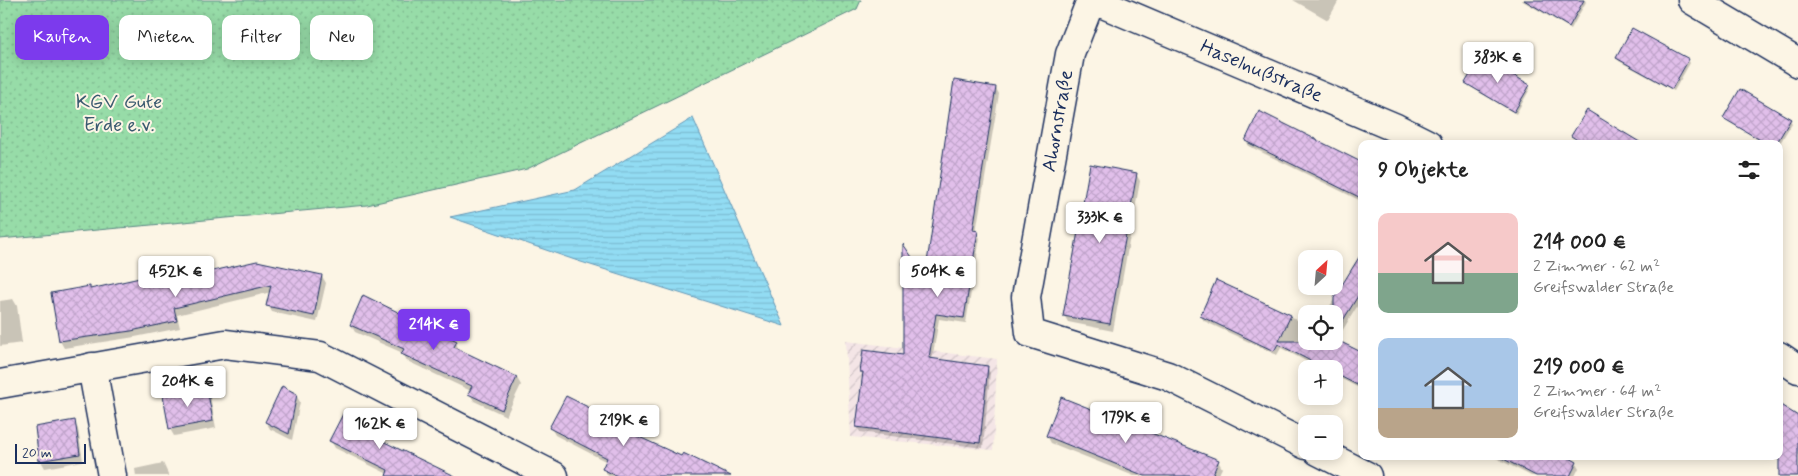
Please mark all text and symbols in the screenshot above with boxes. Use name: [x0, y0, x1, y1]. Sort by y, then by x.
chip: Kaufen: [15, 15, 109, 60]
chip: Mieten: [119, 15, 212, 60]
chip: Filter: [222, 15, 300, 60]
chip: Neu: [310, 15, 373, 60]
street label: Haselnußstraße: [1196, 33, 1327, 109]
pin: 383K €: [1457, 42, 1539, 84]
text: 383K €: [1474, 47, 1522, 68]
street label: Ahornstraße: [1036, 68, 1080, 174]
park label: KGV Gute Erde e.v.: [76, 89, 162, 139]
text: 9 Objekte: [1378, 156, 1468, 184]
icon: filters: [1735, 156, 1763, 184]
pin: 333K €: [1059, 202, 1141, 244]
text: 333K €: [1077, 207, 1123, 228]
text: 214 000 €: [1533, 228, 1626, 256]
icon: home: [1418, 233, 1478, 293]
north arrow: [1298, 250, 1342, 295]
map controls: [1298, 250, 1343, 460]
pin: 452K €: [135, 256, 217, 298]
pin: 504K €: [897, 256, 979, 298]
text: 2 Zimmer · 62 m²: [1533, 256, 1660, 277]
text: 452K €: [149, 261, 203, 282]
text: 504K €: [911, 261, 965, 282]
text: Greifswalder Straße: [1533, 277, 1674, 298]
button: locate: [1298, 305, 1343, 350]
pin: 214K €: [393, 308, 475, 351]
text: 214K €: [409, 314, 459, 335]
text: 219 000 €: [1533, 353, 1625, 381]
icon: home: [1418, 358, 1478, 418]
button: +: [1298, 360, 1343, 405]
pin: 204K €: [147, 366, 229, 408]
text: 204K €: [162, 371, 214, 392]
text: 2 Zimmer · 64 m²: [1533, 381, 1661, 402]
pin: 179K €: [1085, 402, 1167, 444]
text: Greifswalder Straße: [1533, 402, 1674, 423]
pin: 219K €: [583, 404, 665, 447]
text: 179K €: [1101, 407, 1151, 428]
pin: 162K €: [339, 408, 421, 450]
text: 219K €: [599, 410, 649, 431]
text: 162K €: [354, 413, 406, 434]
button: −: [1298, 415, 1343, 460]
scale bar: [15, 441, 86, 464]
text: 20 m: [22, 444, 52, 462]

